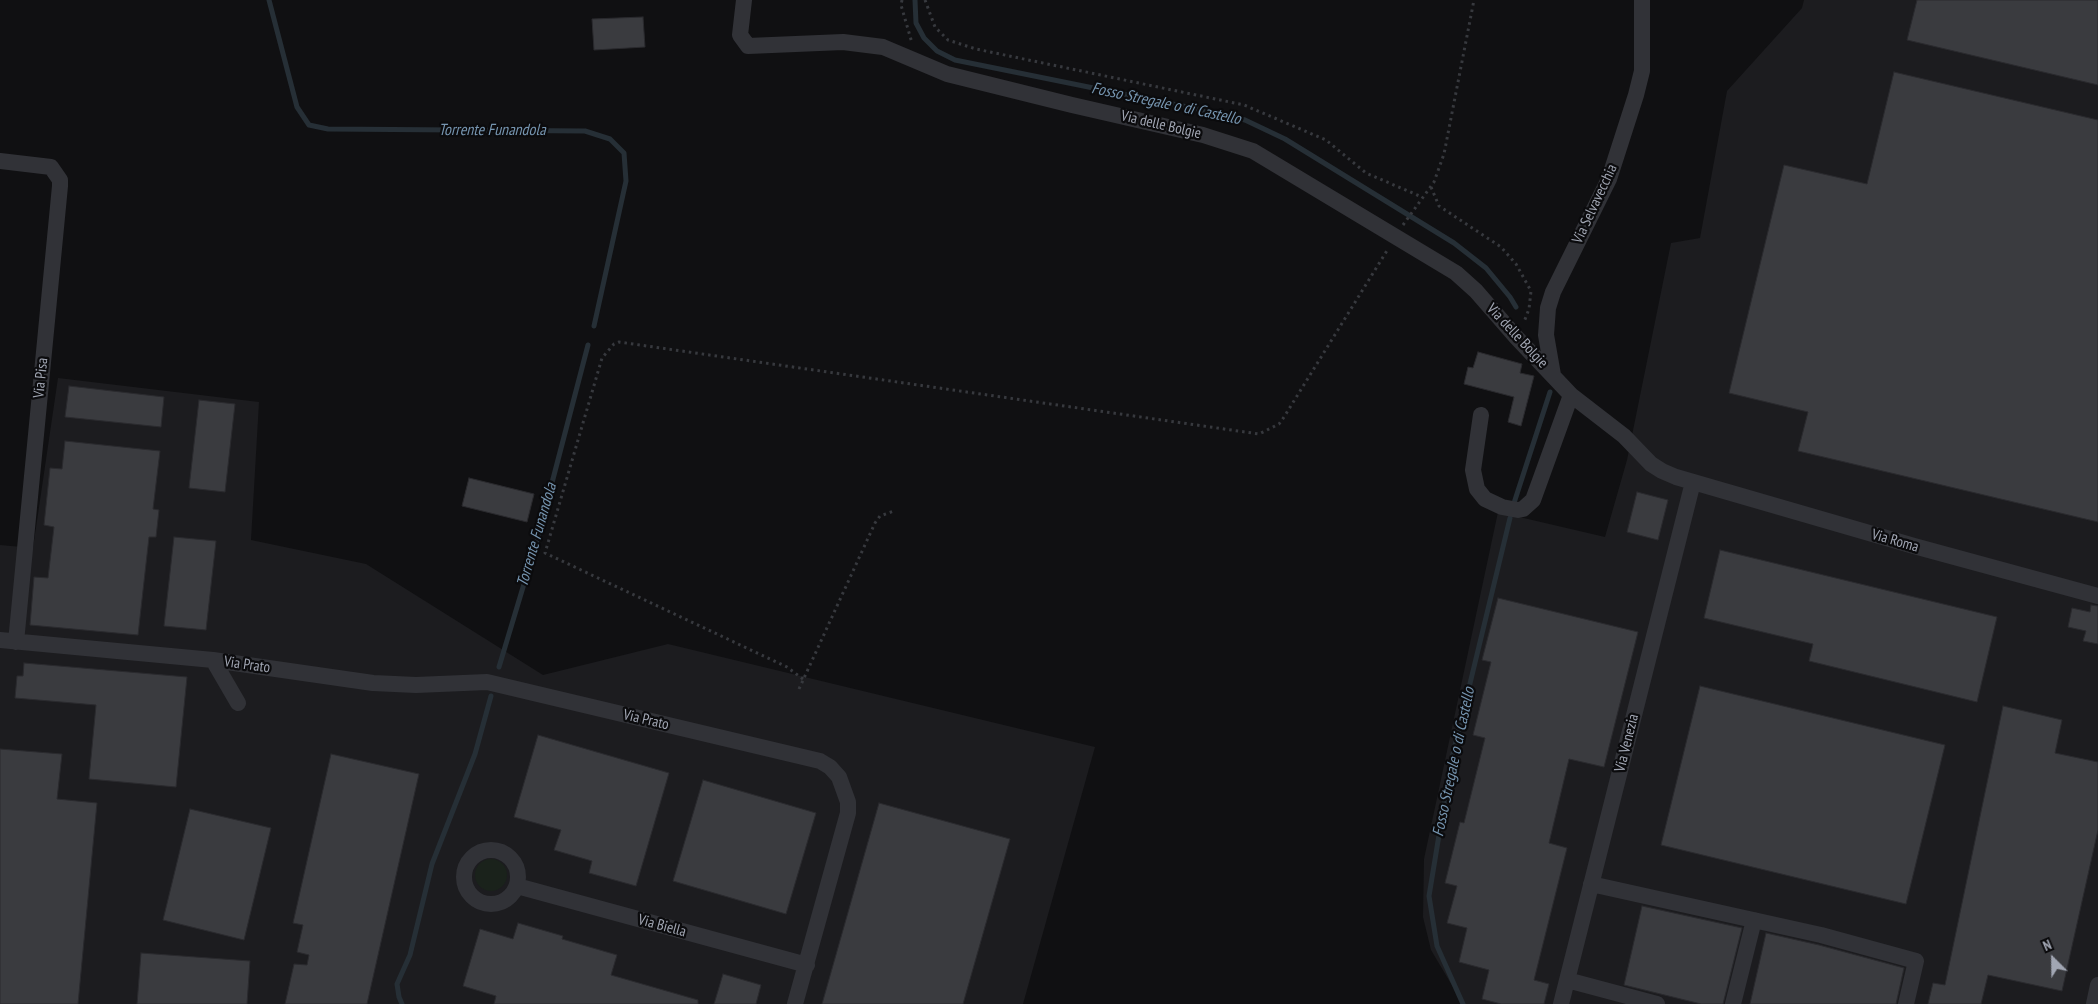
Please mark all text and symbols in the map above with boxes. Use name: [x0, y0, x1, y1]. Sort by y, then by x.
water label: Fosso Stregale o di Castello: [1090, 79, 1242, 129]
street label: Via delle Bolgie: [1119, 107, 1203, 143]
water label: Torrente Funandola: [438, 120, 546, 140]
street label: Via Selvavecchia: [1569, 161, 1621, 247]
street label: Via delle Bolgie: [1483, 300, 1551, 372]
street label: Via Pisa: [30, 357, 52, 399]
water label: Torrente Funandola: [513, 481, 561, 589]
street label: Via Roma: [1869, 526, 1921, 556]
street label: Via Prato: [223, 653, 271, 677]
water label: Fosso Stregale o di Castello: [1429, 686, 1479, 838]
street label: Via Prato: [621, 706, 671, 734]
street label: Via Venezia: [1611, 712, 1643, 774]
street label: Via Biella: [636, 911, 688, 941]
north arrow: [2028, 934, 2078, 984]
text: N: [2040, 935, 2054, 955]

